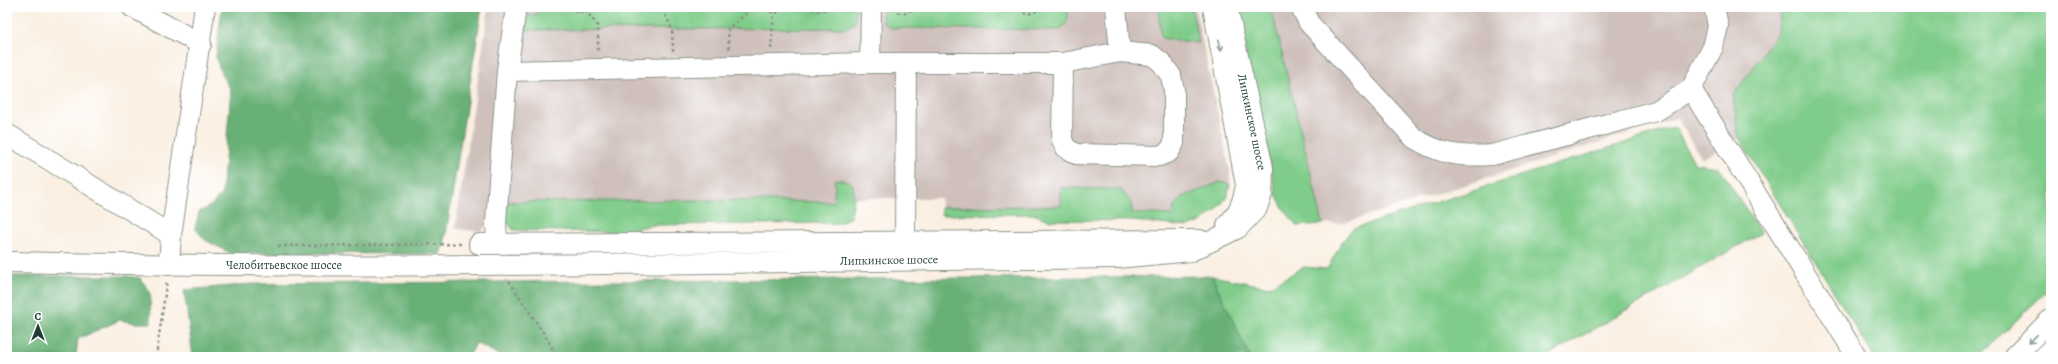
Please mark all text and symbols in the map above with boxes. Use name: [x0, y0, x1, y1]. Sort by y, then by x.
one-way arrow: [1216, 38, 1224, 51]
street label: Липкинское шоссе: [1234, 72, 1270, 172]
street label: Липкинское шоссе: [840, 251, 938, 269]
street label: Челобитьевское шоссе: [226, 257, 342, 273]
north arrow: [18, 306, 58, 346]
text: С: [35, 309, 42, 324]
one-way arrow: [2028, 334, 2038, 344]

